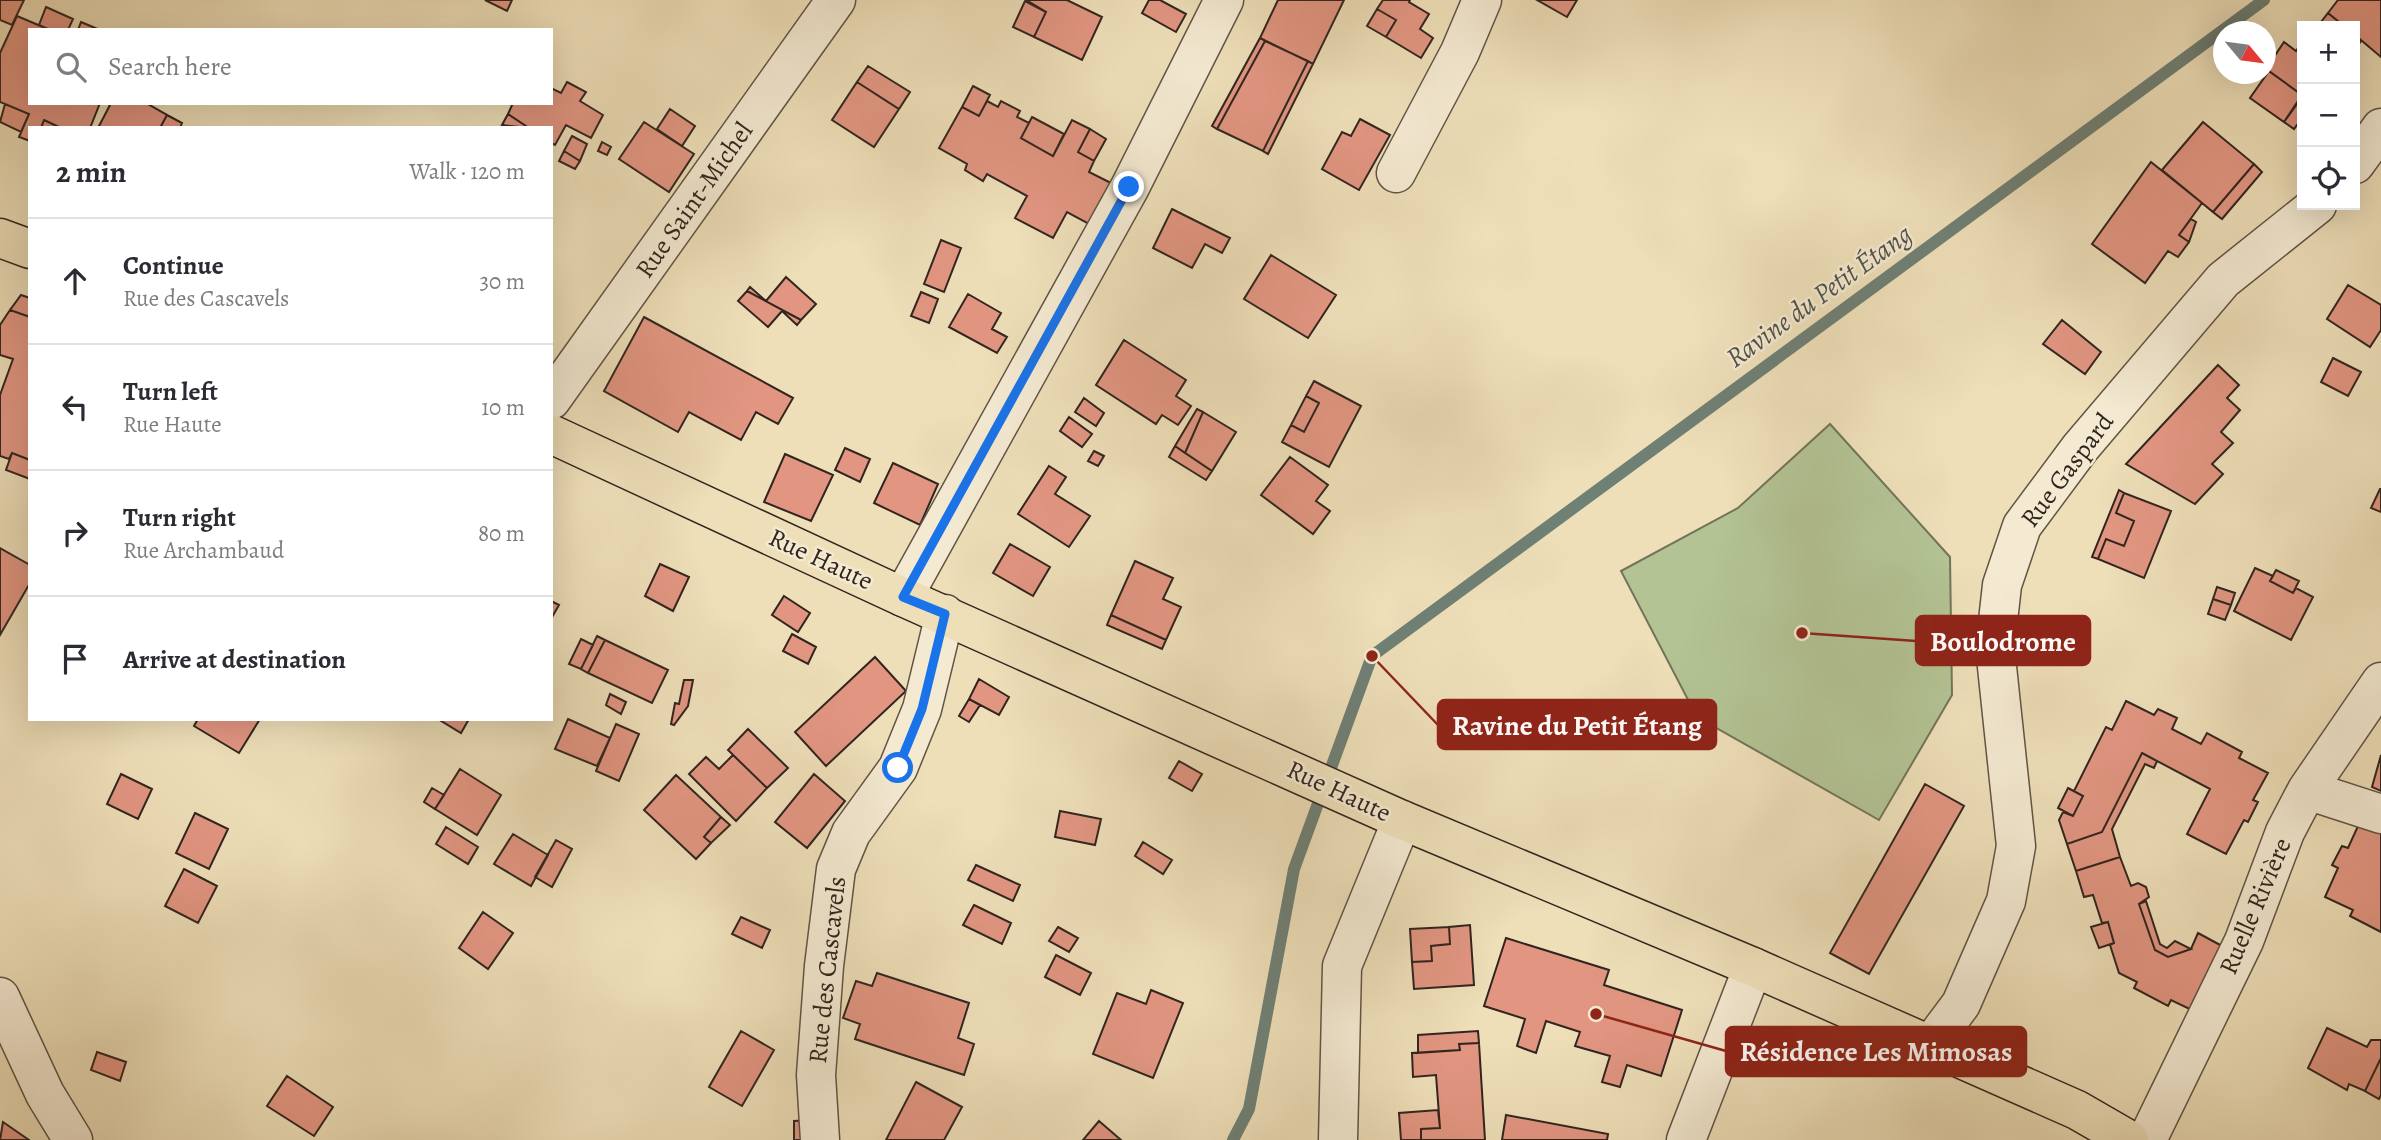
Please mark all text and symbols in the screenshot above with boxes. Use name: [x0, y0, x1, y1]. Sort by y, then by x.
north arrow: [2213, 21, 2276, 84]
map controls: [2297, 21, 2360, 210]
button: +: [2297, 21, 2360, 84]
search box: [28, 28, 553, 105]
icon: search: [52, 48, 90, 86]
text: Search here: [108, 49, 232, 84]
button: −: [2297, 84, 2360, 147]
street label: Rue Saint-Michel: [627, 115, 761, 285]
button: locate: [2297, 147, 2360, 210]
text: 2 min: [56, 152, 126, 192]
text: Walk · 120 m: [409, 156, 525, 187]
route end: [1113, 171, 1144, 202]
water label: Ravine du Petit Étang: [1718, 215, 1920, 376]
text: Continue: [123, 248, 224, 283]
icon: ahead: [56, 262, 94, 300]
text: 30 m: [479, 266, 525, 297]
text: Rue des Cascavels: [123, 283, 289, 314]
text: Turn left: [123, 374, 218, 409]
icon: left: [56, 388, 94, 426]
text: 10 m: [481, 392, 525, 423]
street label: Rue Gaspard: [2012, 405, 2122, 534]
text: Rue Haute: [123, 409, 222, 440]
text: Turn right: [123, 500, 236, 535]
icon: right: [56, 514, 94, 552]
text: 80 m: [478, 518, 525, 549]
street label: Rue Haute: [763, 520, 879, 598]
text: Rue Archambaud: [123, 535, 284, 566]
callout: Boulodrome: [1916, 616, 2090, 665]
text: Boulodrome: [1930, 623, 2076, 661]
icon: arrive: [56, 640, 94, 678]
text: Arrive at destination: [123, 642, 346, 677]
callout: Ravine du Petit Étang: [1438, 700, 1716, 749]
text: Ravine du Petit Étang: [1452, 707, 1703, 745]
route start: [882, 752, 913, 783]
street label: Rue Haute: [1281, 752, 1397, 830]
street label: Ruelle Rivière: [2211, 832, 2299, 980]
street label: Rue des Cascavels: [800, 875, 854, 1065]
callout: Résidence Les Mimosas: [1726, 1027, 2026, 1076]
text: Résidence Les Mimosas: [1740, 1033, 2012, 1071]

